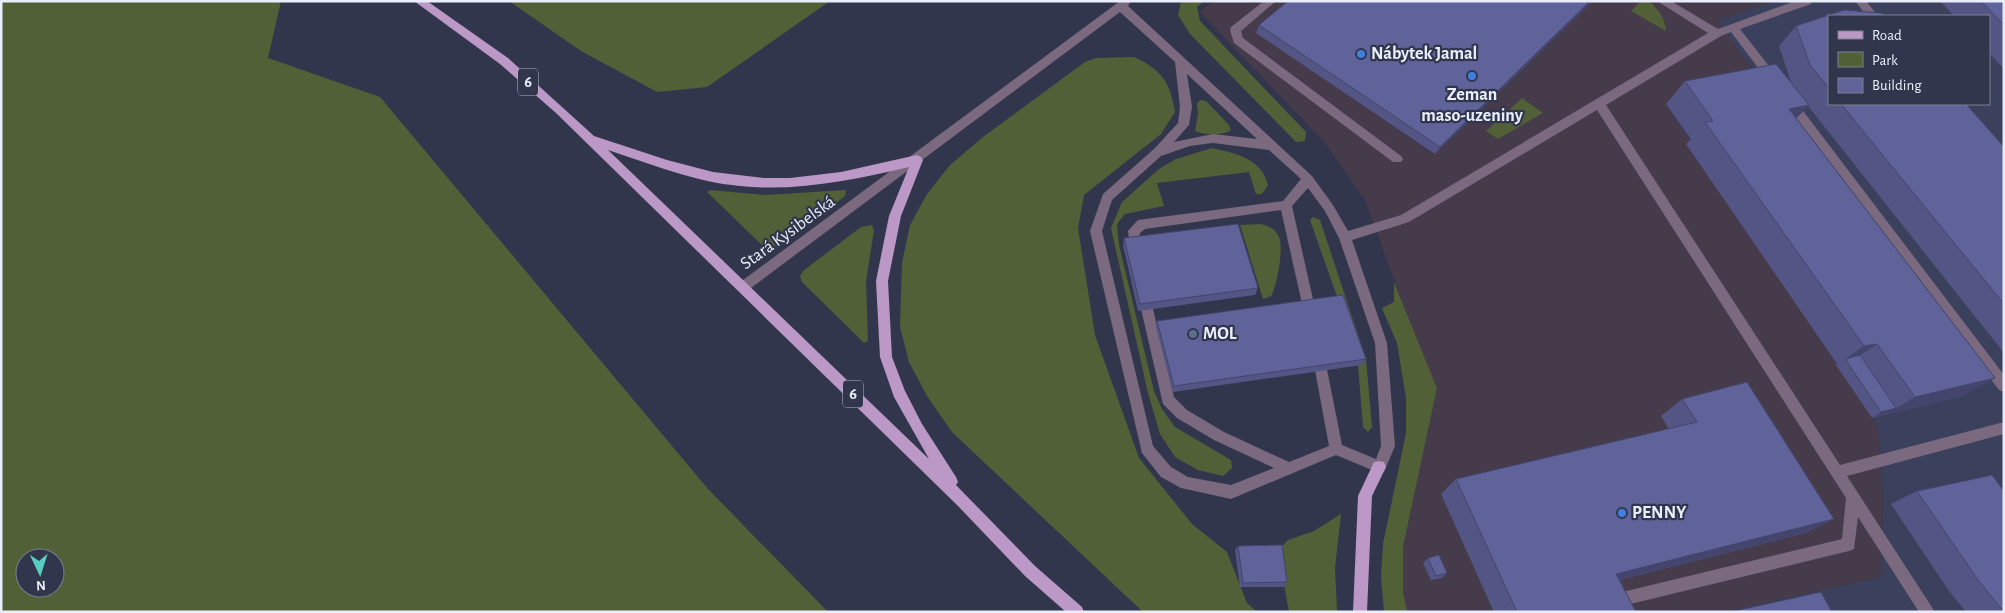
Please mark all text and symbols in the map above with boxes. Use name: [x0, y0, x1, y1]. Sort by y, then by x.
legend: [1828, 15, 1990, 105]
text: Road: [1872, 28, 1902, 43]
place label: Nábytek Jamal: [1371, 45, 1477, 63]
marker: Nábytek Jamal: [1355, 48, 1367, 60]
text: Park: [1872, 53, 1898, 68]
road number: 6: [518, 68, 538, 95]
marker: Zeman maso-uzeniny: [1466, 70, 1478, 82]
text: Building: [1872, 78, 1922, 93]
place label: Zeman maso-uzeniny: [1421, 86, 1524, 125]
street label: Stará Kysibelská: [737, 193, 839, 273]
place label: MOL: [1203, 325, 1237, 343]
marker: MOL: [1187, 328, 1199, 340]
road number: 6: [843, 380, 863, 408]
place label: PENNY: [1632, 504, 1687, 522]
marker: PENNY: [1616, 507, 1628, 519]
north arrow: [15, 548, 65, 598]
text: N: [35, 578, 46, 592]

